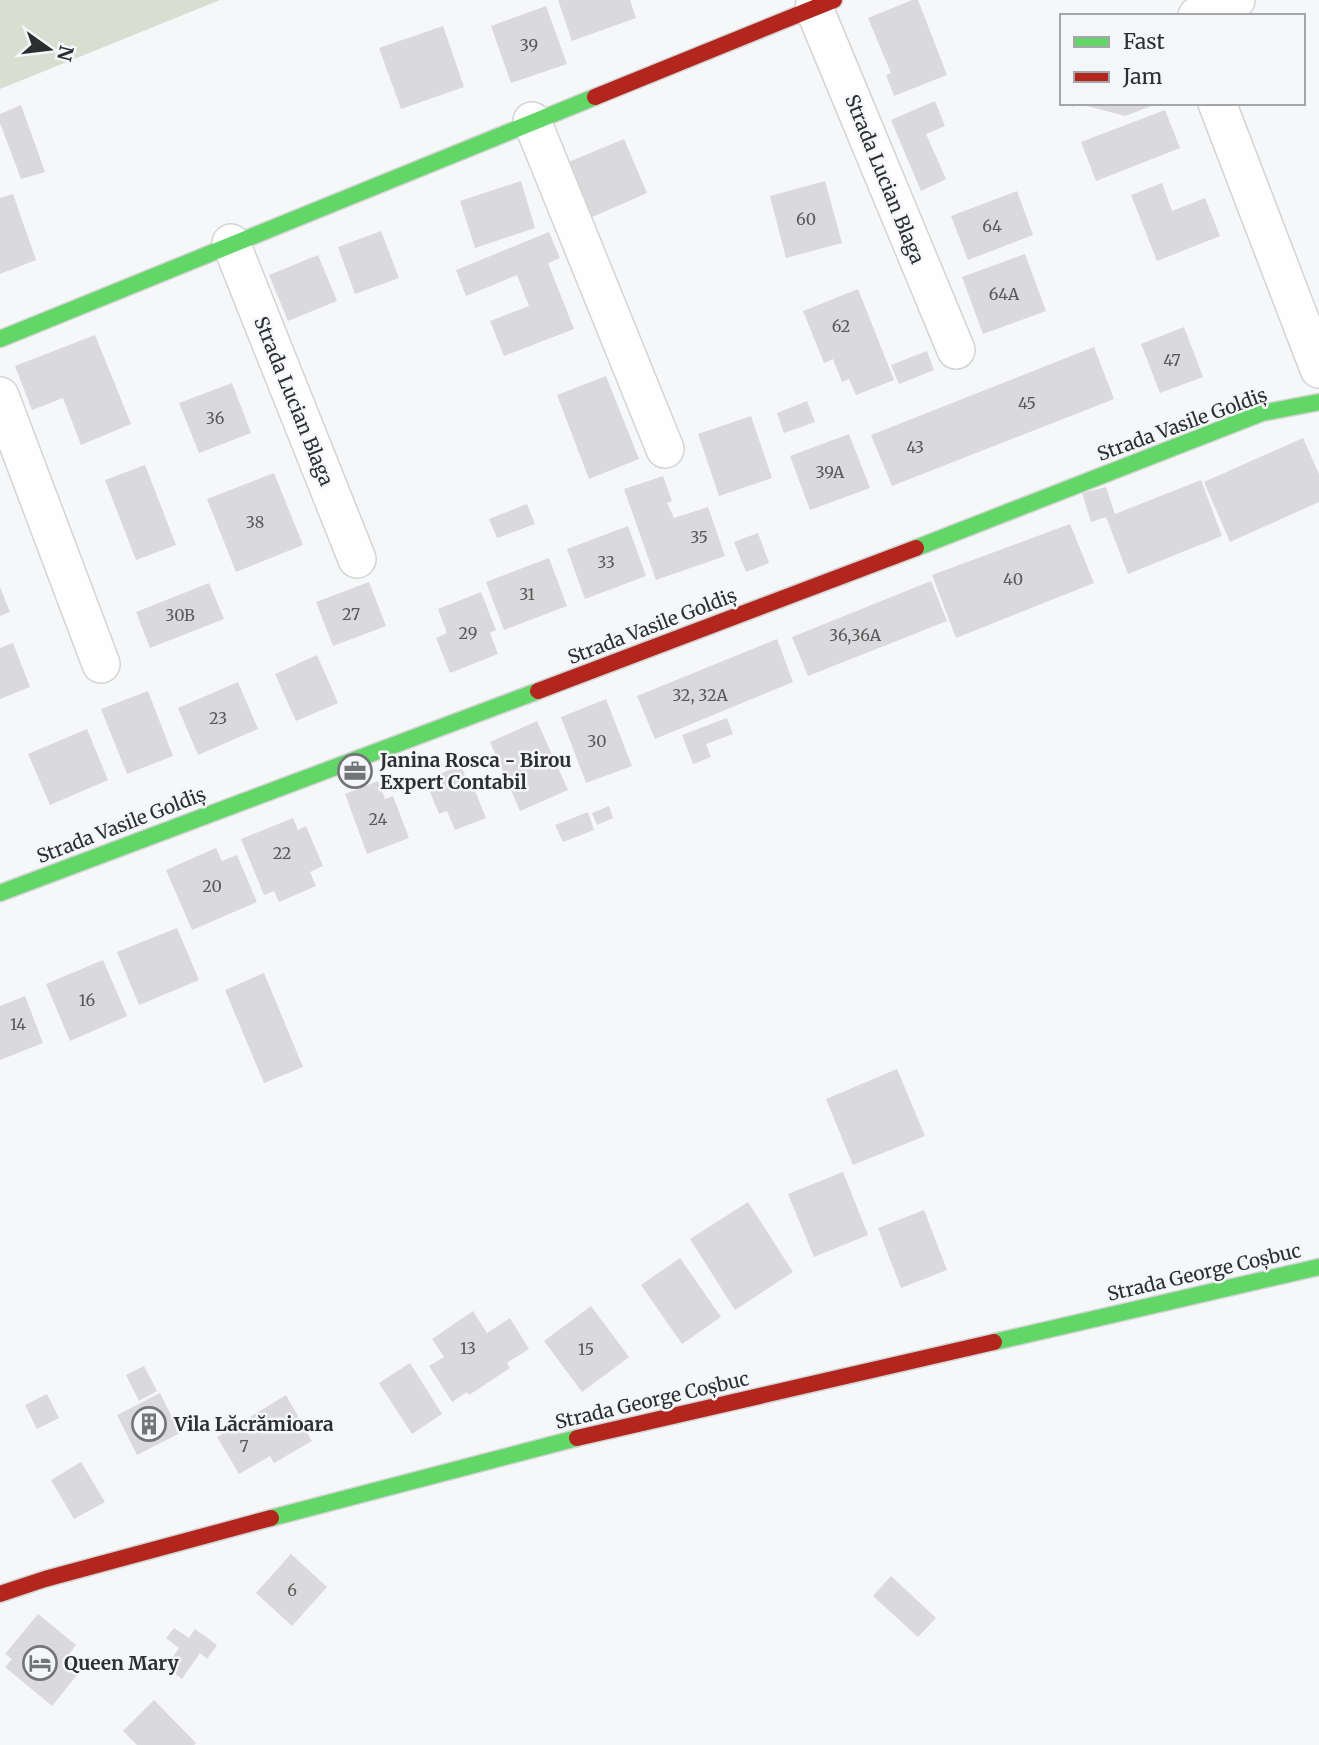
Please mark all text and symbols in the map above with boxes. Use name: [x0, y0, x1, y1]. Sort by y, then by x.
north arrow: [14, 14, 84, 84]
legend: [1060, 14, 1305, 105]
text: Fast: [1123, 28, 1165, 55]
house number: 39: [520, 35, 538, 55]
text: N: [52, 43, 79, 63]
text: Jam: [1122, 63, 1162, 90]
street label: Strada Lucian Blaga: [840, 91, 930, 267]
house number: 60: [796, 209, 816, 229]
house number: 64: [982, 216, 1002, 236]
house number: 64A: [989, 284, 1020, 304]
street label: Strada Lucian Blaga: [249, 313, 339, 489]
house number: 62: [832, 316, 850, 336]
house number: 47: [1163, 350, 1181, 370]
street label: Strada Vasile Goldiș: [1094, 382, 1271, 467]
house number: 45: [1018, 393, 1036, 413]
house number: 36: [206, 408, 225, 428]
house number: 43: [906, 437, 924, 457]
house number: 39A: [816, 462, 845, 482]
house number: 38: [246, 512, 264, 532]
house number: 35: [690, 527, 708, 547]
house number: 33: [597, 552, 615, 572]
house number: 40: [1003, 569, 1023, 589]
street label: Strada Vasile Goldiș: [564, 583, 740, 670]
house number: 31: [519, 584, 535, 604]
house number: 27: [342, 604, 360, 624]
house number: 30B: [165, 605, 195, 625]
house number: 29: [459, 623, 477, 643]
house number: 36,36A: [829, 625, 882, 645]
house number: 32, 32A: [672, 685, 729, 705]
house number: 23: [209, 708, 227, 728]
house number: 30: [587, 731, 607, 751]
place label: Janina Rosca - Birou Expert Contabil: [379, 748, 571, 794]
office icon: Janina Rosca - Birou Expert Contabil: [336, 752, 374, 790]
street label: Strada Vasile Goldiș: [33, 782, 209, 869]
house number: 24: [369, 809, 388, 829]
house number: 22: [273, 843, 291, 863]
house number: 20: [202, 876, 222, 896]
house number: 16: [79, 990, 95, 1010]
house number: 14: [10, 1014, 26, 1034]
street label: Strada George Coșbuc: [1105, 1238, 1303, 1307]
house number: 13: [460, 1338, 476, 1358]
house number: 15: [578, 1339, 594, 1359]
street label: Strada George Coșbuc: [553, 1366, 751, 1435]
building icon: Vila Lăcrămioara: [130, 1405, 168, 1443]
place label: Vila Lăcrămioara: [173, 1412, 334, 1436]
house number: 7: [239, 1436, 249, 1456]
house number: 6: [287, 1580, 297, 1600]
hotel icon: Queen Mary: [21, 1644, 59, 1682]
place label: Queen Mary: [64, 1651, 180, 1675]

